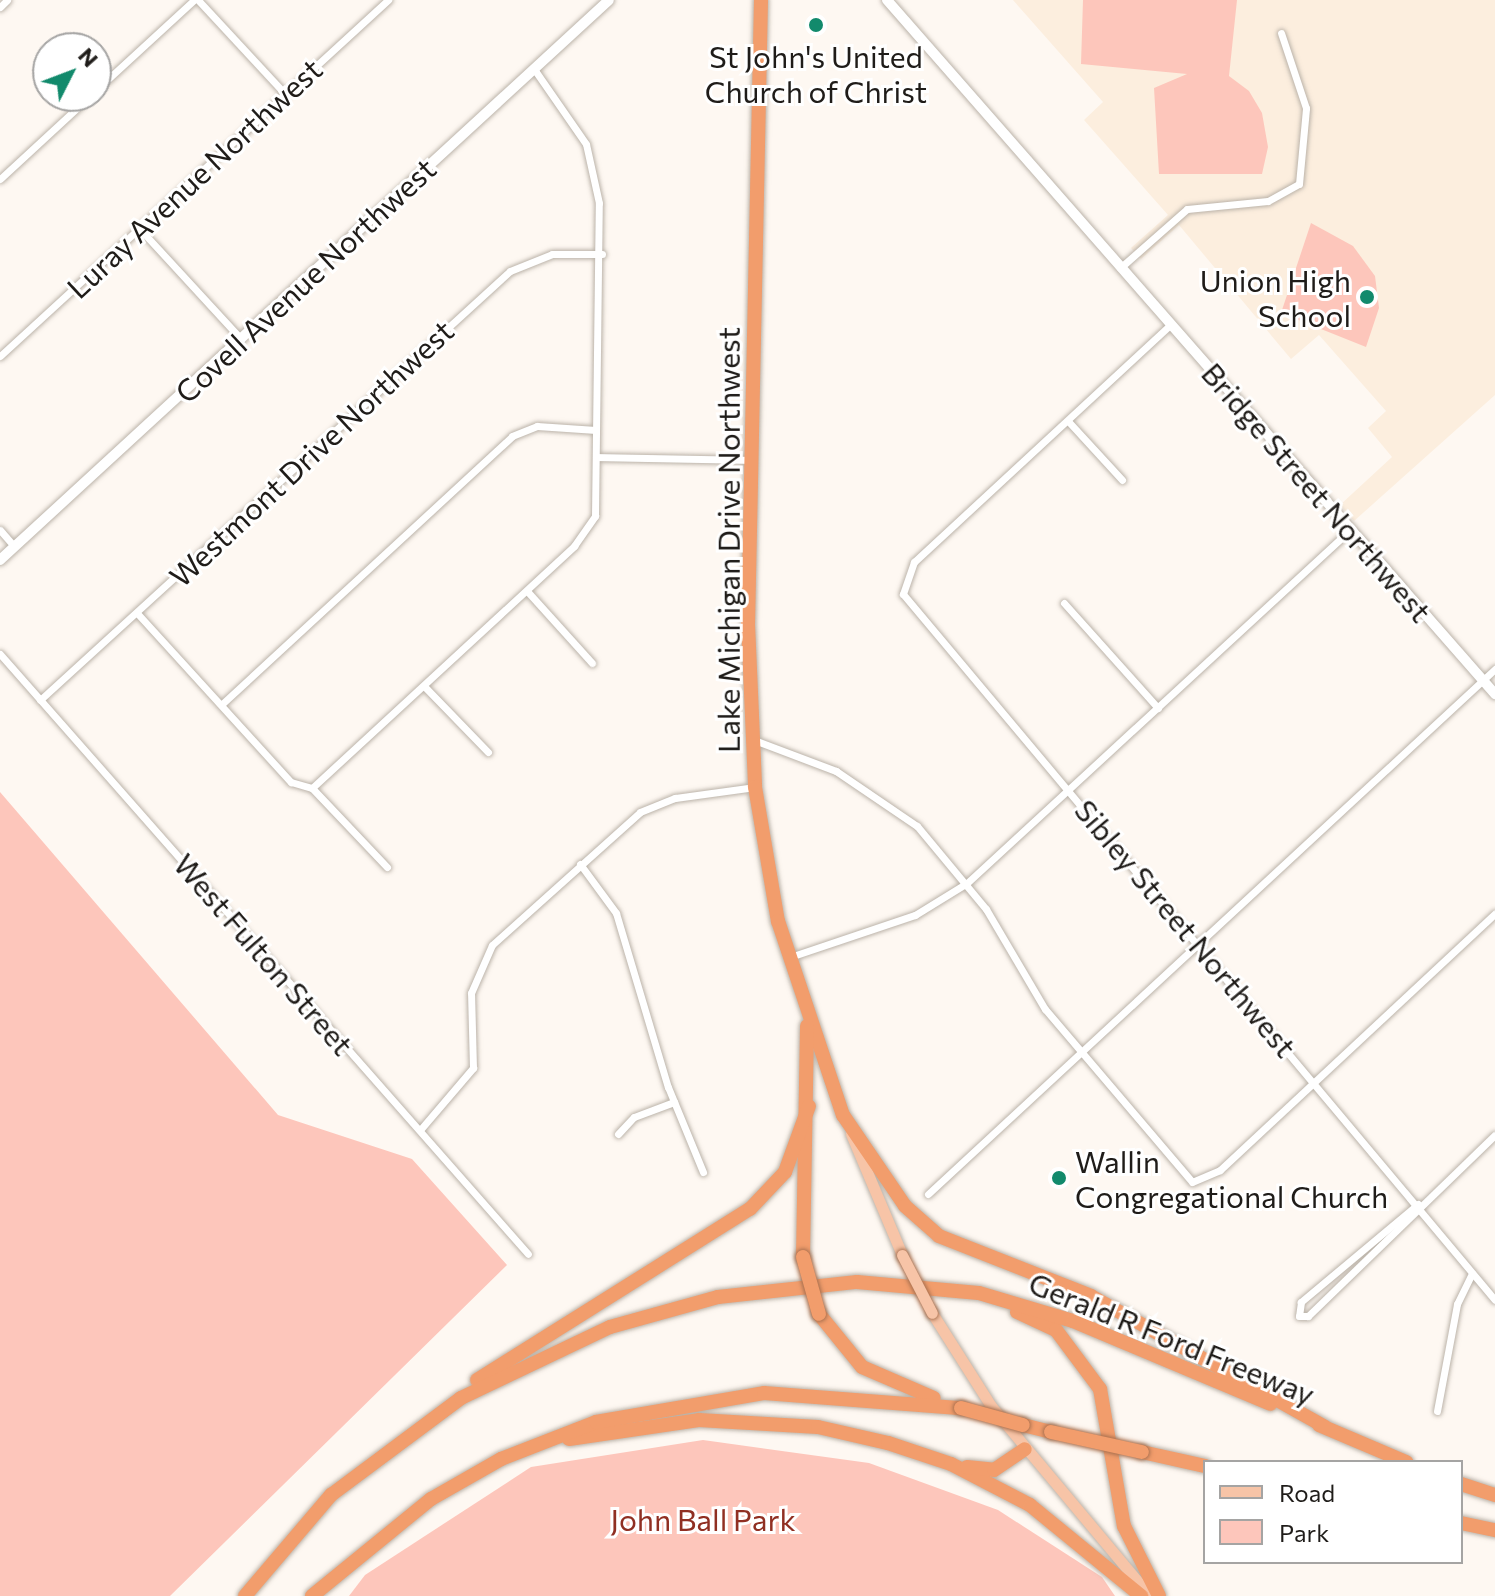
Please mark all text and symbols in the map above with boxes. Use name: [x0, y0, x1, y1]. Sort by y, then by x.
marker: St John's United Church of Christ: [807, 16, 825, 34]
north arrow: [32, 32, 112, 112]
place label: St John's United Church of Christ: [705, 38, 927, 108]
street label: Luray Avenue Northwest: [59, 51, 329, 305]
street label: Covell Avenue Northwest: [168, 150, 442, 410]
place label: Union High School: [1200, 262, 1351, 332]
marker: Union High School: [1358, 288, 1376, 306]
street label: Westmont Drive Northwest: [162, 312, 460, 594]
street label: Lake Michigan Drive Northwest: [710, 327, 746, 753]
street label: Bridge Street Northwest: [1195, 355, 1439, 629]
street label: Sibley Street Northwest: [1068, 792, 1304, 1064]
street label: West Fulton Street: [167, 846, 361, 1062]
place label: Wallin Congregational Church: [1075, 1143, 1388, 1214]
marker: Wallin Congregational Church: [1050, 1169, 1068, 1187]
street label: Gerald R Ford Freeway: [1024, 1264, 1320, 1412]
legend: [1203, 1460, 1463, 1564]
text: Road: [1279, 1478, 1335, 1507]
park label: John Ball Park: [610, 1501, 796, 1537]
text: Park: [1279, 1518, 1329, 1547]

